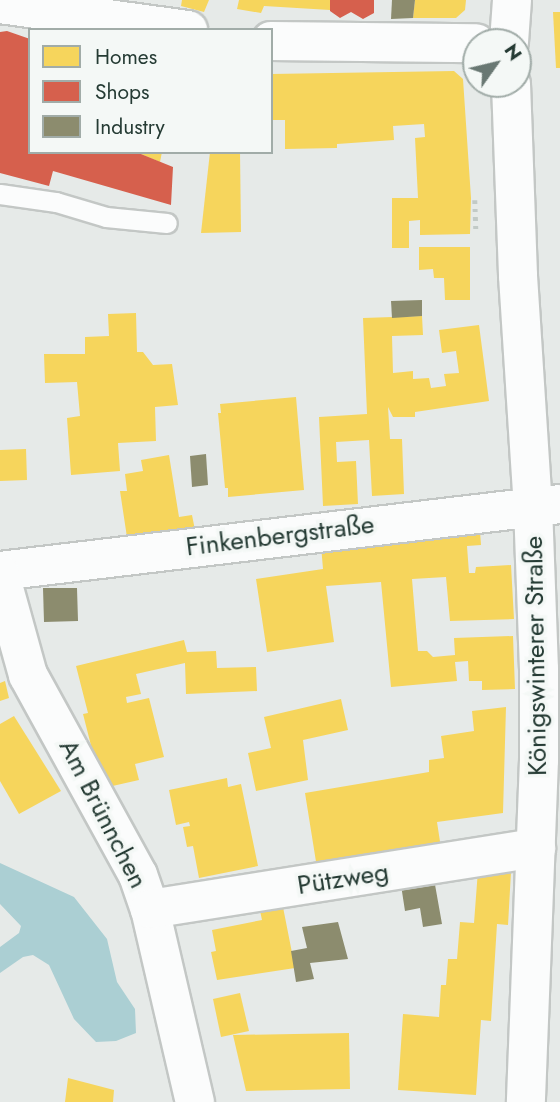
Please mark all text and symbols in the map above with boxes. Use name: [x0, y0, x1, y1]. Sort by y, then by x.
legend: [28, 28, 273, 154]
north arrow: [462, 28, 532, 98]
text: N: [498, 38, 529, 66]
text: Homes: [95, 42, 157, 72]
text: Shops: [95, 77, 149, 107]
text: Industry: [95, 112, 165, 142]
street label: Finkenbergstraße: [184, 509, 376, 563]
street label: Königswinterer Straße: [518, 536, 554, 776]
street label: Am Brünnchen: [52, 734, 154, 894]
street label: Pützweg: [295, 856, 391, 902]

